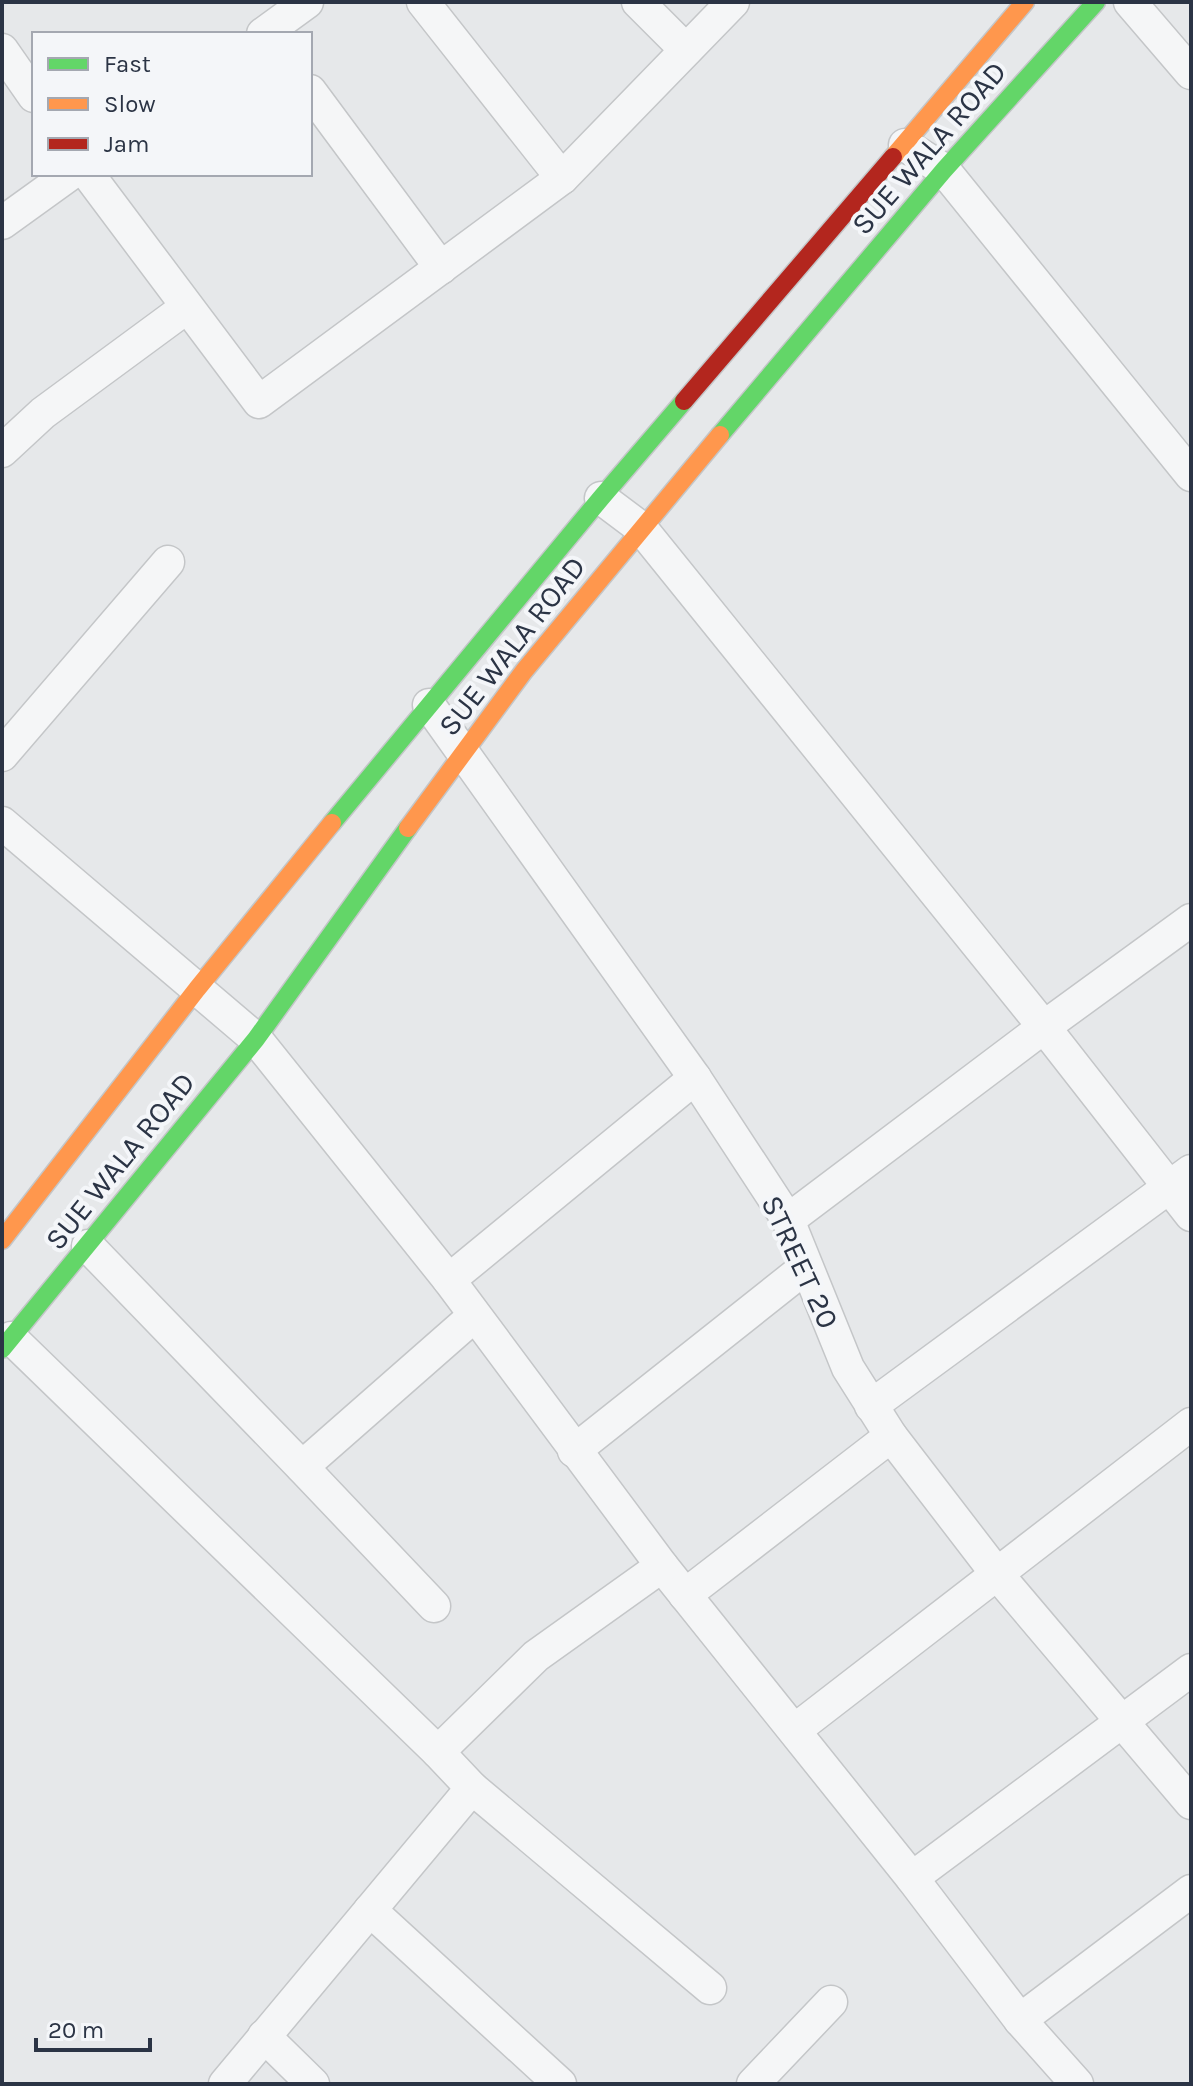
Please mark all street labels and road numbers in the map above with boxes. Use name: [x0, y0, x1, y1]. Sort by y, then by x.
street label: SUE WALA ROAD: [844, 54, 1014, 242]
street label: SUE WALA ROAD: [431, 549, 593, 743]
street label: SUE WALA ROAD: [37, 1065, 203, 1257]
street label: STREET 20: [754, 1190, 846, 1334]

